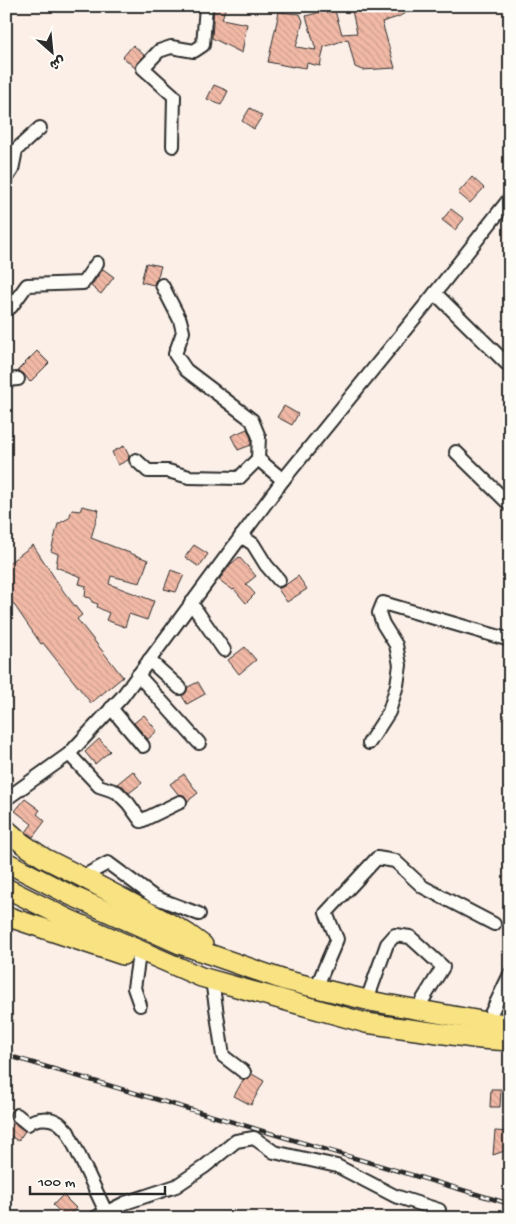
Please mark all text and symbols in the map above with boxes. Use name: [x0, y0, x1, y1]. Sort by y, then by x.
north arrow: [28, 28, 78, 78]
text: ش: [46, 50, 67, 72]
scale bar: [30, 1164, 165, 1196]
text: 100 m: [37, 1174, 76, 1192]

